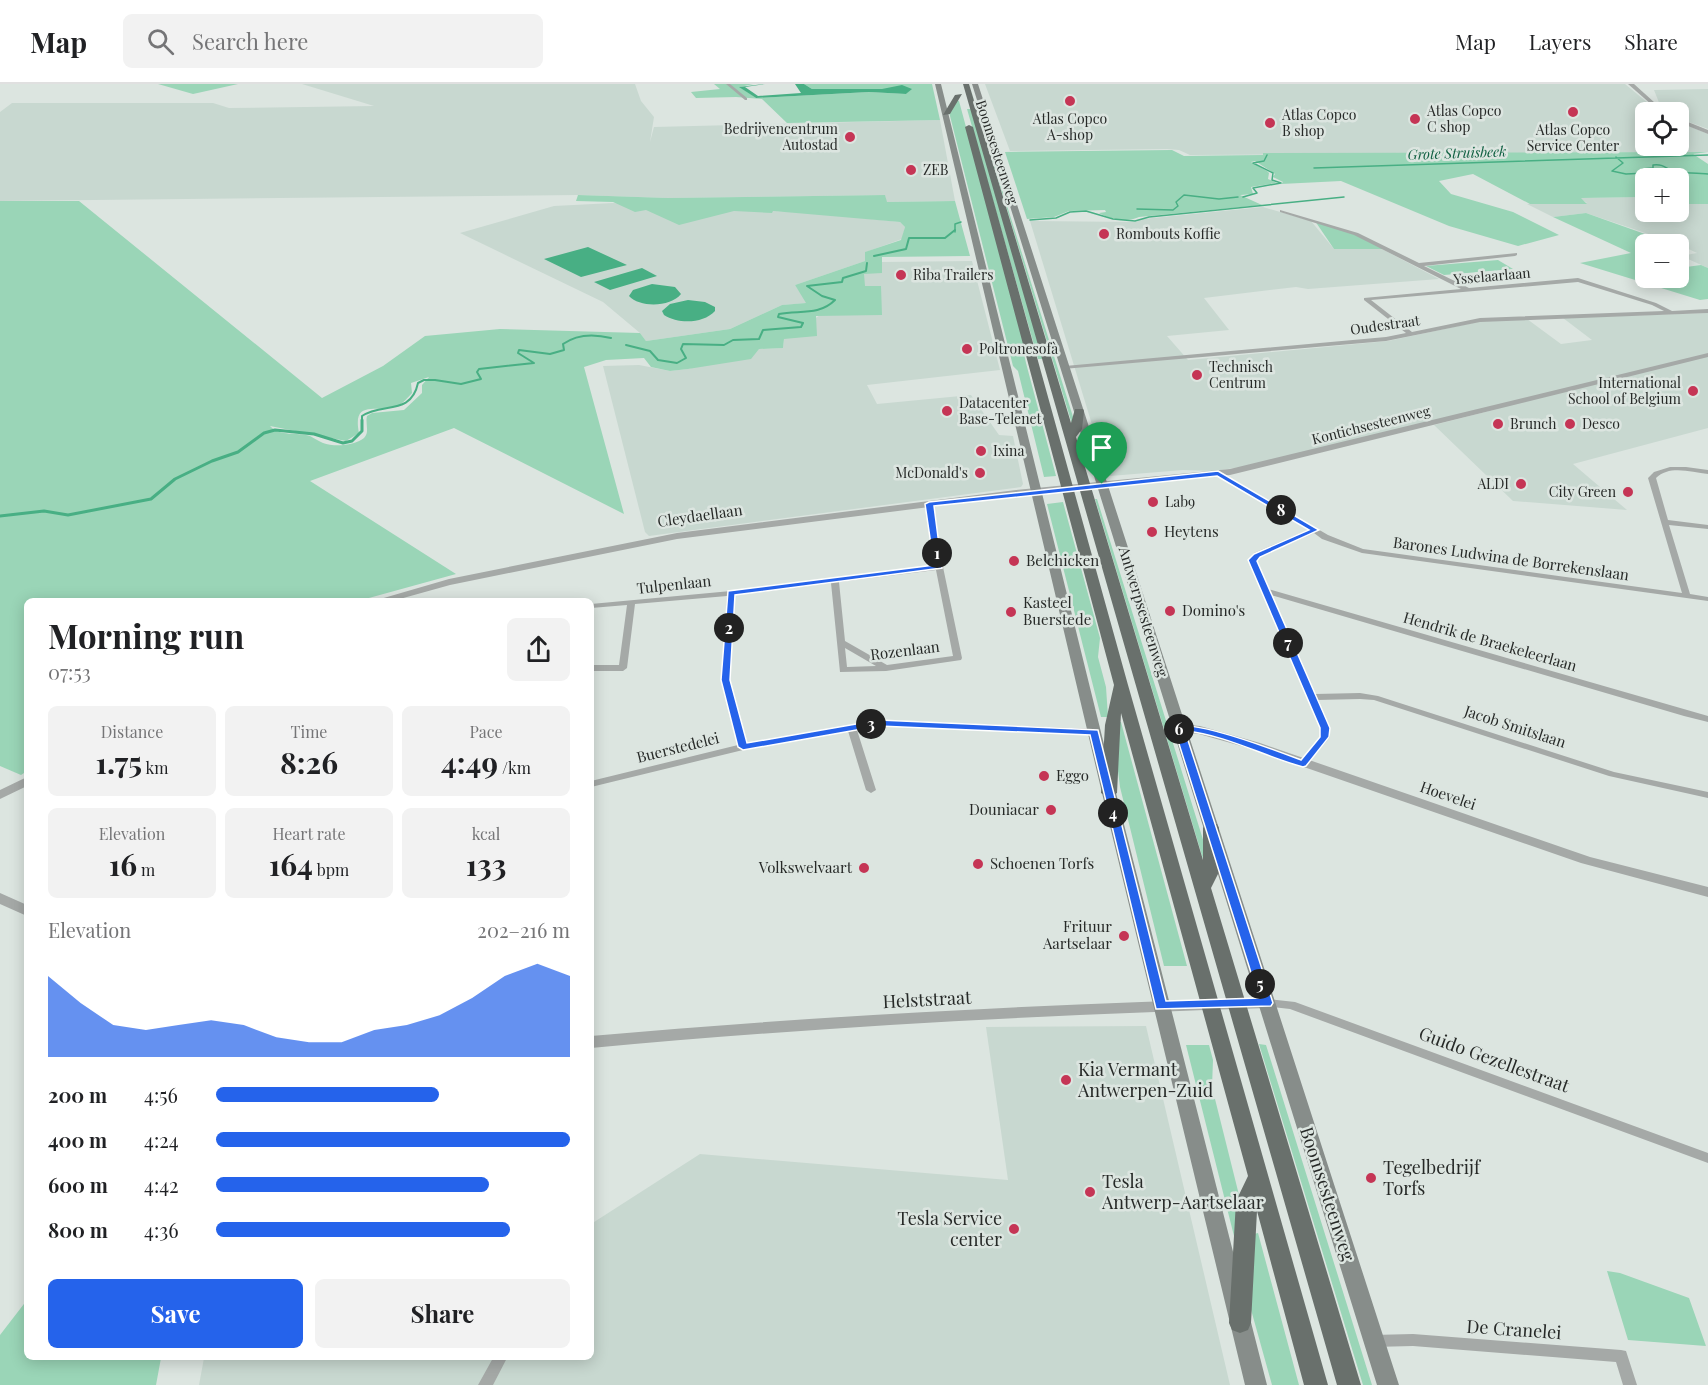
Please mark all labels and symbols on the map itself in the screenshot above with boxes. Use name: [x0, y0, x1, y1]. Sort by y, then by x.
marker: Atlas Copco A-shop: [1063, 94, 1077, 108]
street label: Boomsesteenweg: [972, 97, 1023, 207]
place label: Atlas Copco C shop: [1426, 101, 1502, 136]
place label: Atlas Copco B shop: [1281, 105, 1357, 140]
marker: Atlas Copco Service Center: [1566, 105, 1580, 119]
place label: Atlas Copco A-shop: [1032, 109, 1108, 144]
marker: Atlas Copco C shop: [1408, 112, 1422, 126]
marker: Atlas Copco B shop: [1263, 116, 1277, 130]
place label: Bedrijvencentrum Autostad: [724, 119, 839, 154]
place label: Atlas Copco Service Center: [1527, 120, 1620, 155]
marker: Bedrijvencentrum Autostad: [843, 130, 857, 144]
water label: Grote Struisbeek: [1407, 141, 1507, 164]
place label: ZEB: [923, 160, 949, 179]
marker: ZEB: [904, 163, 918, 177]
place label: Rombouts Koffie: [1116, 224, 1221, 243]
marker: Rombouts Koffie: [1097, 227, 1111, 241]
street label: Ysselaarlaan: [1452, 263, 1532, 288]
place label: Riba Trailers: [913, 265, 993, 284]
marker: Riba Trailers: [894, 268, 908, 282]
street label: Oudestraat: [1349, 310, 1422, 339]
place label: Poltronesofà: [979, 339, 1058, 358]
marker: Poltronesofà: [960, 342, 974, 356]
place label: Technisch Centrum: [1209, 357, 1274, 392]
marker: Technisch Centrum: [1190, 368, 1204, 382]
place label: International School of Belgium: [1568, 373, 1682, 408]
marker: International School of Belgium: [1686, 384, 1700, 398]
place label: Datacenter Base-Telenet: [959, 393, 1043, 428]
street label: Kontichsesteenweg: [1310, 400, 1433, 448]
marker: Datacenter Base-Telenet: [940, 404, 954, 418]
place label: Brunch: [1510, 414, 1557, 433]
place label: Desco: [1582, 414, 1620, 433]
marker: Brunch: [1491, 417, 1505, 431]
marker: Desco: [1563, 417, 1577, 431]
pin: [1076, 422, 1127, 484]
place label: Ixina: [993, 441, 1024, 460]
marker: Ixina: [974, 444, 988, 458]
place label: McDonald's: [895, 463, 968, 482]
marker: McDonald's: [973, 466, 987, 480]
place label: ALDI: [1476, 474, 1509, 493]
marker: ALDI: [1514, 477, 1528, 491]
place label: City Green: [1549, 482, 1617, 501]
marker: City Green: [1621, 485, 1635, 499]
place label: Lab9: [1165, 492, 1195, 511]
marker: Lab9: [1146, 495, 1160, 509]
pin: 8: [1266, 495, 1296, 525]
street label: Cleydaellaan: [656, 499, 744, 531]
place label: Heytens: [1164, 521, 1219, 541]
marker: Heytens: [1145, 525, 1159, 539]
street label: Barones Ludwina de Borrekenslaan: [1392, 532, 1630, 584]
pin: 1: [922, 538, 952, 568]
street label: Antwerpsesteenweg: [1114, 543, 1173, 679]
place label: Belchicken: [1026, 550, 1099, 570]
marker: Belchicken: [1007, 554, 1021, 568]
street label: Tulpenlaan: [636, 570, 712, 598]
place label: Kasteel Buerstede: [1023, 592, 1091, 629]
place label: Domino's: [1182, 600, 1245, 620]
marker: Domino's: [1163, 604, 1177, 618]
marker: Kasteel Buerstede: [1004, 605, 1018, 619]
street label: Hendrik de Braekeleerlaan: [1401, 607, 1579, 675]
pin: 2: [714, 613, 744, 643]
pin: 7: [1273, 628, 1303, 658]
street label: Rozenlaan: [869, 636, 941, 664]
street label: Jacob Smitslaan: [1461, 700, 1569, 752]
pin: 3: [856, 709, 886, 739]
pin: 6: [1164, 714, 1194, 744]
street label: Buerstedelei: [634, 727, 722, 767]
place label: Eggo: [1056, 765, 1089, 785]
marker: Eggo: [1037, 769, 1051, 783]
street label: Hoevelei: [1418, 776, 1479, 814]
pin: 4: [1098, 798, 1128, 828]
place label: Douniacar: [969, 799, 1039, 819]
marker: Douniacar: [1044, 803, 1058, 817]
place label: Schoenen Torfs: [990, 853, 1094, 873]
place label: Volkswelvaart: [758, 857, 853, 877]
marker: Schoenen Torfs: [971, 857, 985, 871]
marker: Volkswelvaart: [857, 861, 871, 875]
place label: Frituur Aartselaar: [1042, 916, 1112, 953]
marker: Frituur Aartselaar: [1117, 929, 1131, 943]
pin: 5: [1245, 969, 1275, 999]
street label: Helststraat: [882, 985, 972, 1013]
street label: Guido Gezellestraat: [1416, 1021, 1574, 1098]
place label: Kia Vermant Antwerpen-Zuid: [1077, 1057, 1214, 1102]
marker: Kia Vermant Antwerpen-Zuid: [1059, 1073, 1073, 1087]
street label: Boomsesteenweg: [1295, 1124, 1361, 1264]
place label: Tegelbedrijf Torfs: [1383, 1155, 1482, 1200]
place label: Tesla Antwerp-Aartselaar: [1101, 1169, 1264, 1214]
marker: Tegelbedrijf Torfs: [1364, 1171, 1378, 1185]
marker: Tesla Antwerp-Aartselaar: [1083, 1185, 1097, 1199]
place label: Tesla Service center: [897, 1206, 1002, 1251]
marker: Tesla Service center: [1007, 1222, 1021, 1236]
street label: De Cranelei: [1466, 1314, 1562, 1344]

